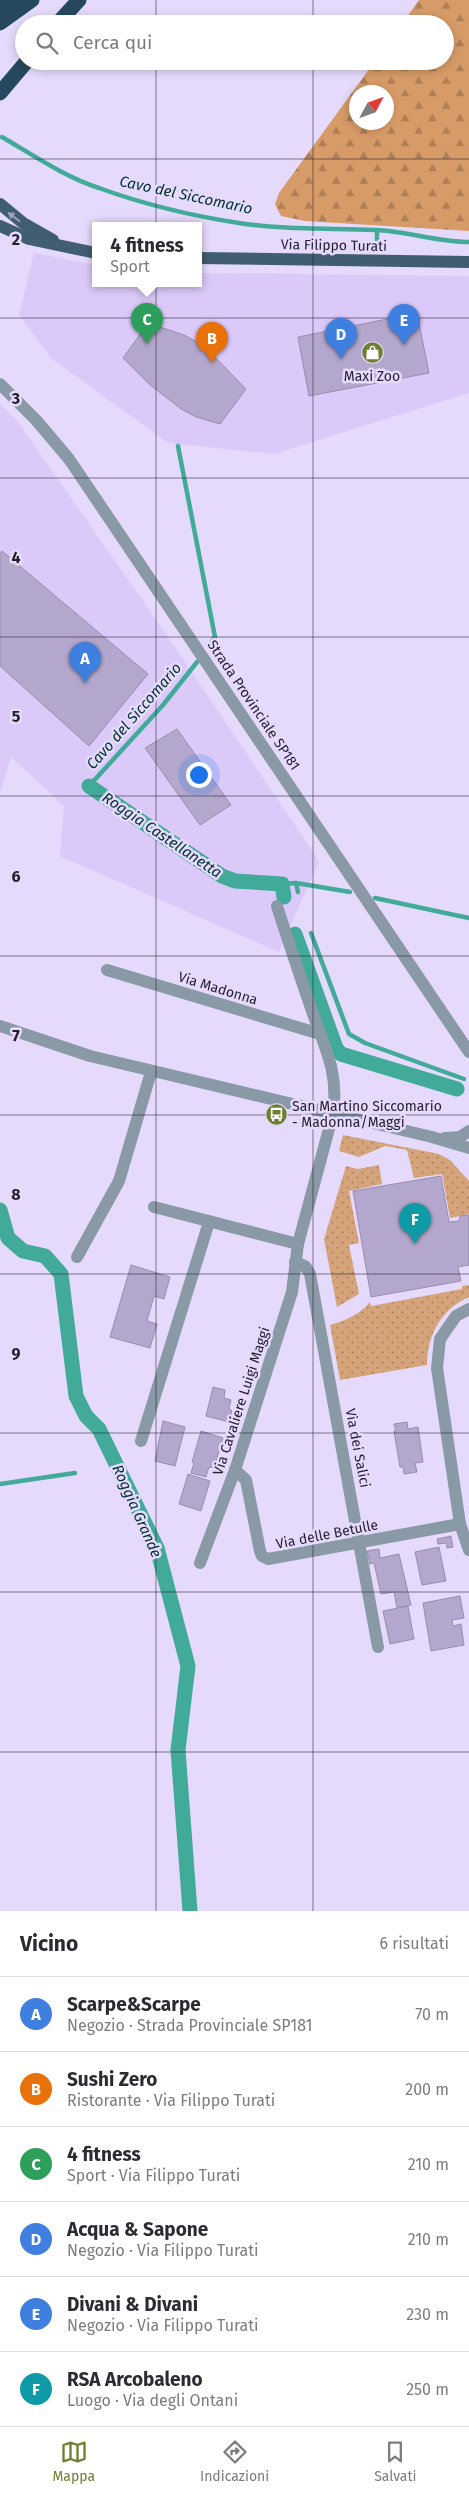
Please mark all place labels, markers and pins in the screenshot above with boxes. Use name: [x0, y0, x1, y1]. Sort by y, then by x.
pin: C: [131, 303, 163, 344]
pin: E: [388, 304, 420, 345]
pin: D: [325, 318, 357, 359]
pin: B: [196, 322, 228, 363]
shop icon: Maxi Zoo: [360, 341, 384, 365]
place label: Maxi Zoo: [344, 368, 400, 385]
pin: A: [69, 642, 101, 683]
place label: San Martino Siccomario - Madonna/Maggi: [292, 1098, 442, 1131]
bus stop icon: San Martino Siccomario - Madonna/Maggi: [264, 1102, 288, 1126]
pin: F: [399, 1203, 431, 1244]

